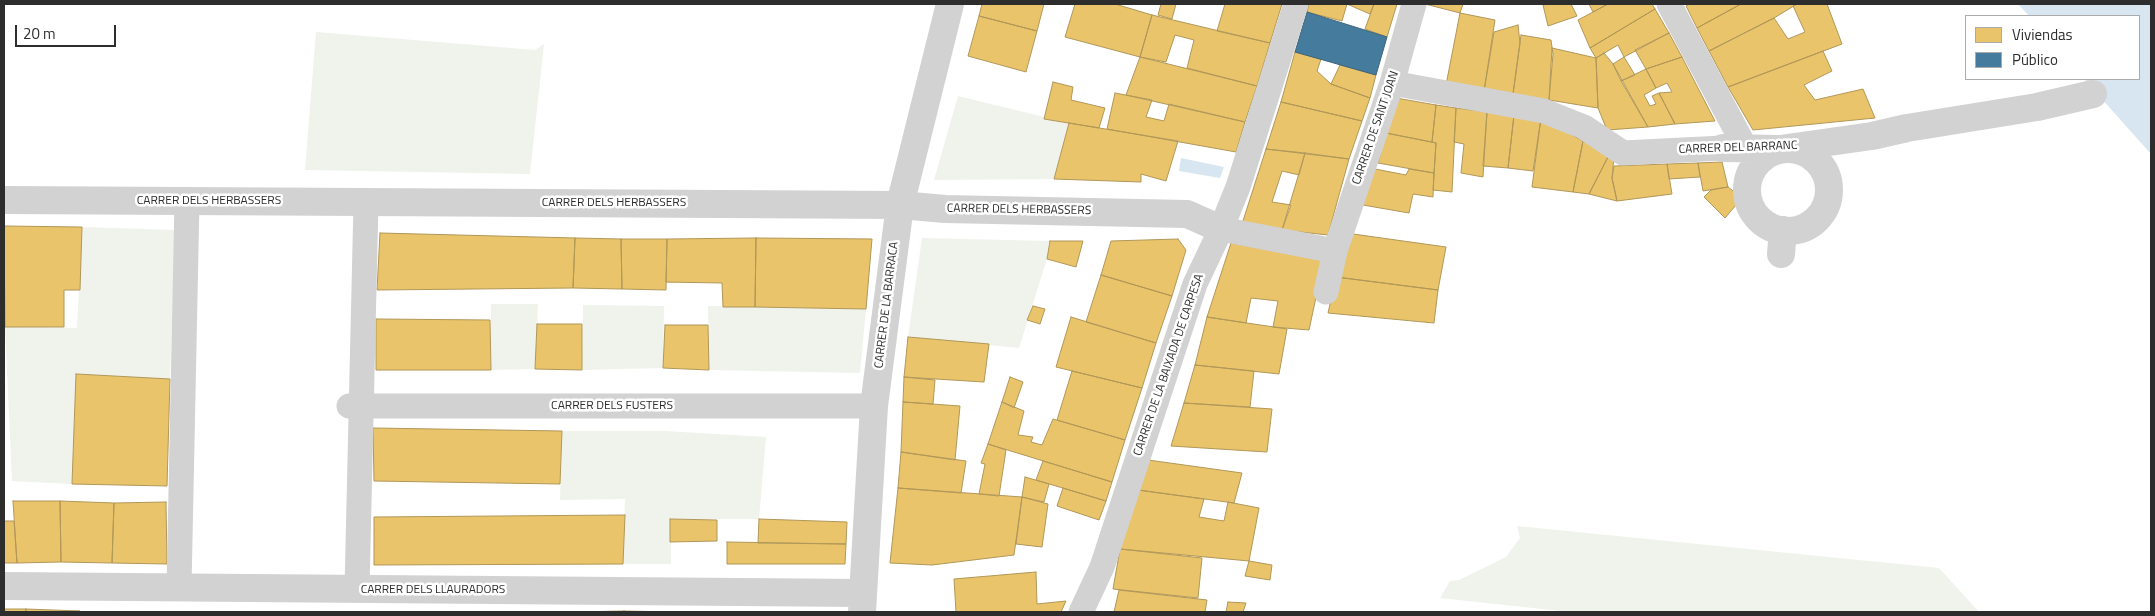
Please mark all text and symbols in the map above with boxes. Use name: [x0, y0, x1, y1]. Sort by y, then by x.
scale bar: [18, 15, 119, 47]
legend: [1965, 15, 2140, 80]
text: 20 m: [23, 22, 56, 45]
text: Viviendas: [2012, 23, 2073, 46]
text: Público: [2012, 48, 2058, 71]
street label: CARRER DE SANT JOAN: [1350, 69, 1402, 187]
street label: CARRER DEL BARRANC: [1678, 139, 1798, 157]
street label: CARRER DELS HERBASSERS: [137, 194, 281, 208]
street label: CARRER DELS HERBASSERS: [542, 196, 686, 210]
street label: CARRER DELS HERBASSERS: [947, 202, 1091, 218]
street label: CARRER DE LA BARRACA: [872, 241, 902, 369]
street label: CARRER DE LA BAIXADA DE CARPESA: [1131, 272, 1207, 458]
street label: CARRER DELS FUSTERS: [551, 399, 673, 413]
street label: CARRER DELS LLAURADORS: [361, 583, 505, 597]

